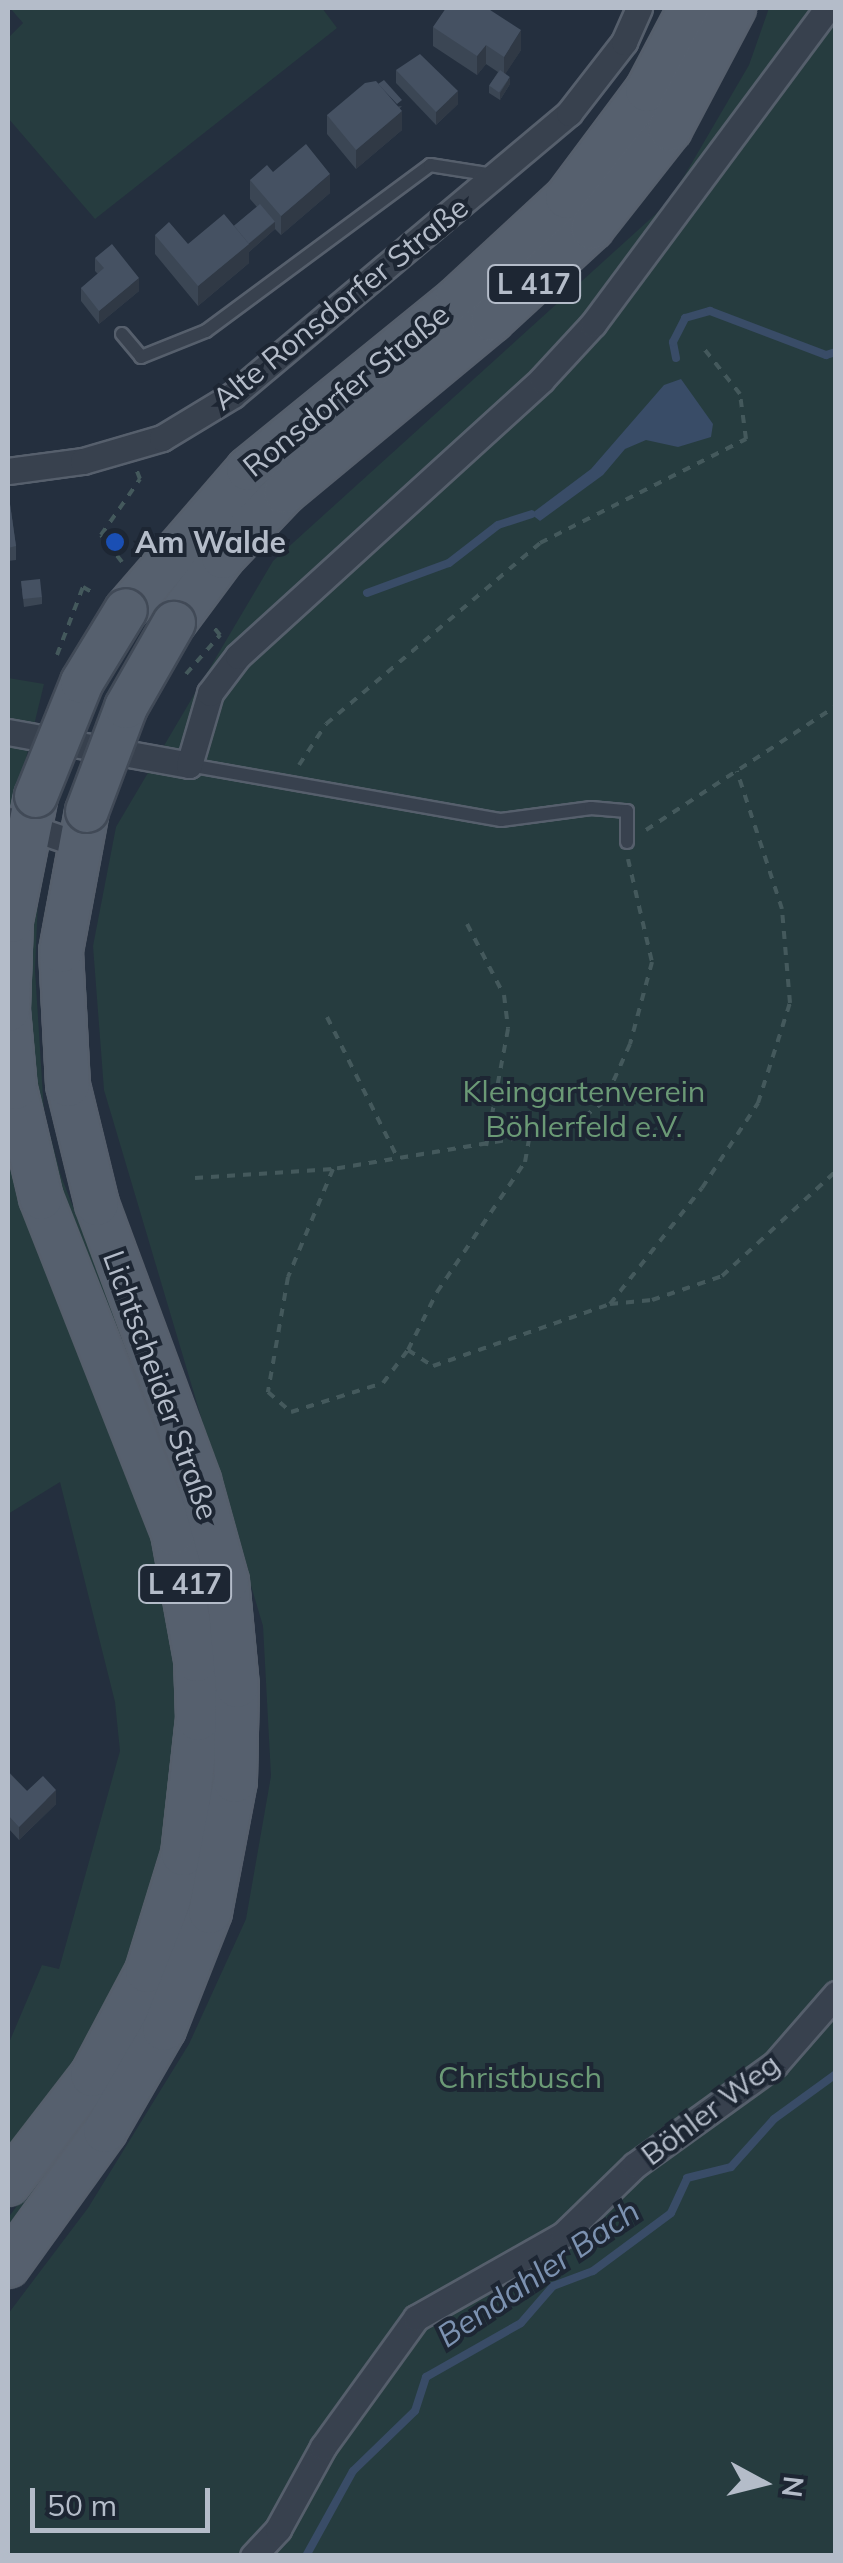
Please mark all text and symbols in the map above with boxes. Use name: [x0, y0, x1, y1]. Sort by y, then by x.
street label: Alte Ronsdorfer Straße: [205, 189, 475, 417]
road number: L 417: [486, 261, 582, 307]
street label: Ronsdorfer Straße: [236, 296, 456, 484]
place label: Am Walde: [135, 524, 286, 560]
marker: Am Walde: [104, 531, 126, 553]
park label: Kleingartenverein Böhlerfeld e.V.: [463, 1073, 705, 1144]
street label: Lichtscheider Straße: [96, 1246, 226, 1524]
road number: L 417: [138, 1561, 232, 1607]
street label: Böhler Weg: [634, 2045, 786, 2173]
park label: Christbusch: [438, 2059, 602, 2095]
water label: Bendahler Bach: [430, 2191, 646, 2355]
north arrow: [713, 2433, 813, 2533]
scale bar: [35, 2468, 215, 2530]
text: N: [775, 2474, 812, 2499]
text: 50 m: [47, 2486, 117, 2524]

